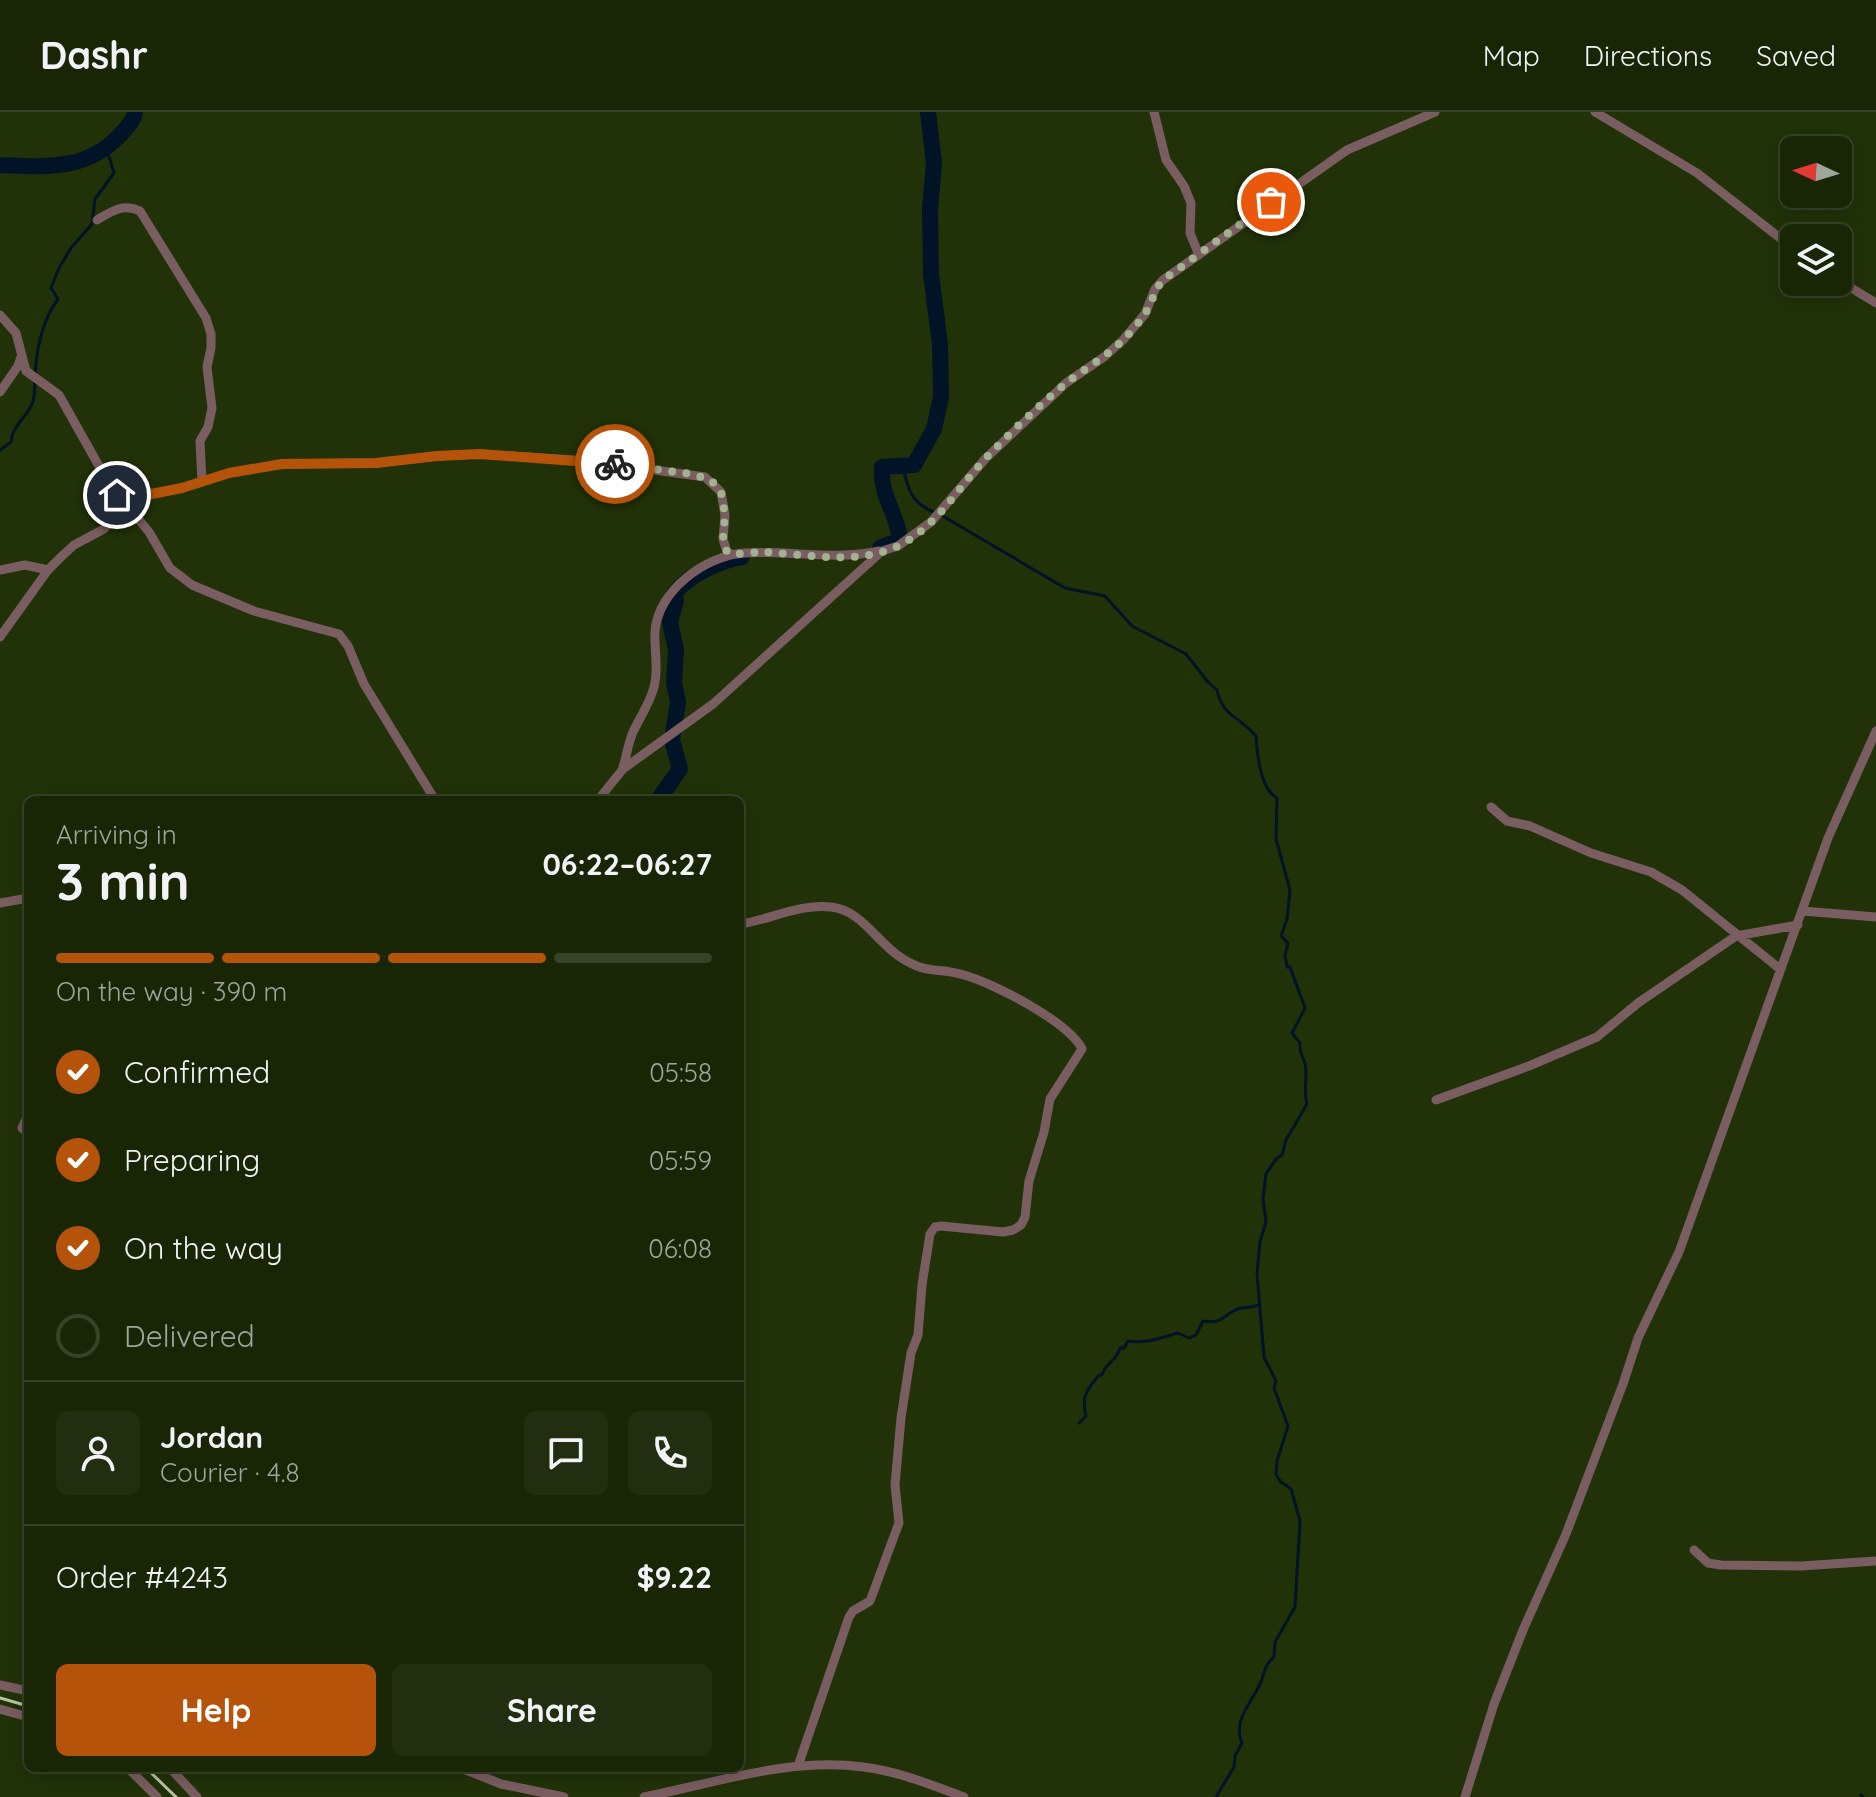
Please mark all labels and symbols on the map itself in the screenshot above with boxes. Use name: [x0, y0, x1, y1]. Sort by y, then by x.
north arrow: [1780, 136, 1852, 208]
pin: [1237, 168, 1305, 236]
courier: [575, 424, 655, 504]
pin: [83, 461, 151, 529]

